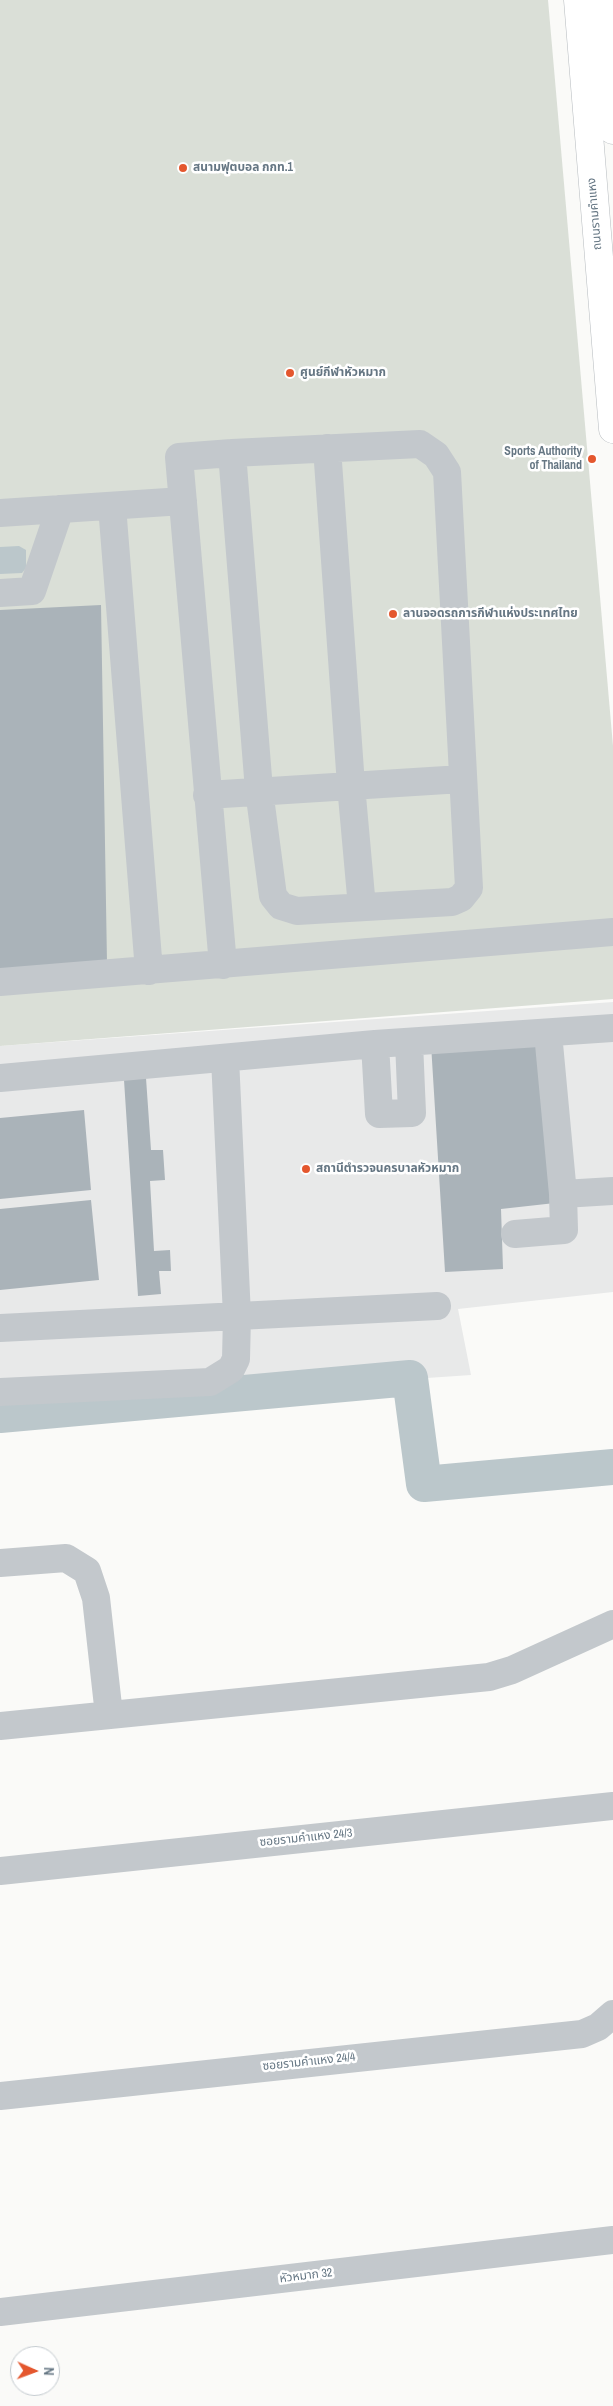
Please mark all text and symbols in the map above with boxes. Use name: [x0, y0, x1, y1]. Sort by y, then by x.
place label: สนามฟุตบอล กกท.1: [193, 161, 293, 175]
marker: สนามฟุตบอล กกท.1: [177, 162, 189, 174]
street label: ถนนรามคำแหง: [585, 177, 605, 251]
place label: ศูนย์กีฬาหัวหมาก: [300, 366, 386, 380]
marker: ศูนย์กีฬาหัวหมาก: [284, 367, 296, 379]
place label: Sports Authority of Thailand: [504, 445, 582, 473]
marker: Sports Authority of Thailand: [586, 453, 598, 465]
place label: ลานจอดรถการกีฬาแห่งประเทศไทย: [403, 607, 578, 621]
marker: ลานจอดรถการกีฬาแห่งประเทศไทย: [387, 608, 399, 620]
place label: สถานีตำรวจนครบาลหัวหมาก: [316, 1162, 459, 1176]
marker: สถานีตำรวจนครบาลหัวหมาก: [300, 1163, 312, 1175]
street label: ซอยรามคำแหง 24/3: [259, 1826, 353, 1850]
street label: ซอยรามคำแหง 24/4: [262, 2050, 356, 2074]
street label: หัวหมาก 32: [279, 2266, 333, 2286]
north arrow: [10, 2346, 60, 2396]
text: N: [40, 2367, 58, 2376]

